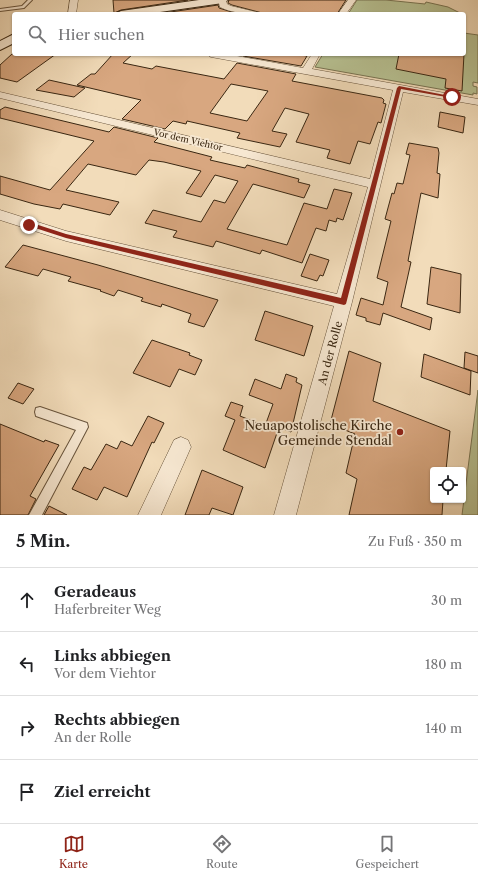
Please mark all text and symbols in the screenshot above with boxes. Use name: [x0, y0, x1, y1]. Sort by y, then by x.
search box: [12, 12, 466, 56]
icon: search: [26, 23, 48, 45]
text: Hier suchen: [58, 25, 145, 44]
route start: [443, 88, 461, 106]
street label: Vor dem Viehtor: [152, 126, 224, 153]
route end: [20, 216, 38, 234]
street label: An der Rolle: [314, 320, 345, 387]
place label: Neuapostolische Kirche Gemeinde Stendal: [244, 417, 392, 448]
marker: Neuapostolische Kirche Gemeinde Stendal: [395, 427, 405, 437]
map controls: [430, 467, 466, 503]
button: locate: [430, 467, 466, 503]
text: 5 Min.: [16, 531, 70, 551]
text: Zu Fuß · 350 m: [368, 533, 462, 549]
text: Geradeaus: [54, 582, 136, 601]
icon: ahead: [16, 589, 38, 611]
text: 30 m: [431, 592, 462, 608]
text: Haferbreiter Weg: [54, 601, 161, 617]
text: Links abbiegen: [54, 646, 171, 665]
icon: left: [16, 653, 38, 675]
text: 180 m: [425, 656, 462, 672]
text: Vor dem Viehtor: [54, 665, 156, 681]
text: Rechts abbiegen: [54, 710, 180, 729]
icon: right: [16, 717, 38, 739]
text: 140 m: [425, 720, 462, 736]
text: An der Rolle: [54, 729, 132, 745]
icon: arrive: [16, 781, 38, 803]
text: Ziel erreicht: [54, 782, 150, 801]
tab: Karte: [59, 833, 88, 871]
tab: Route: [206, 833, 238, 871]
tab: Gespeichert: [356, 833, 419, 871]

